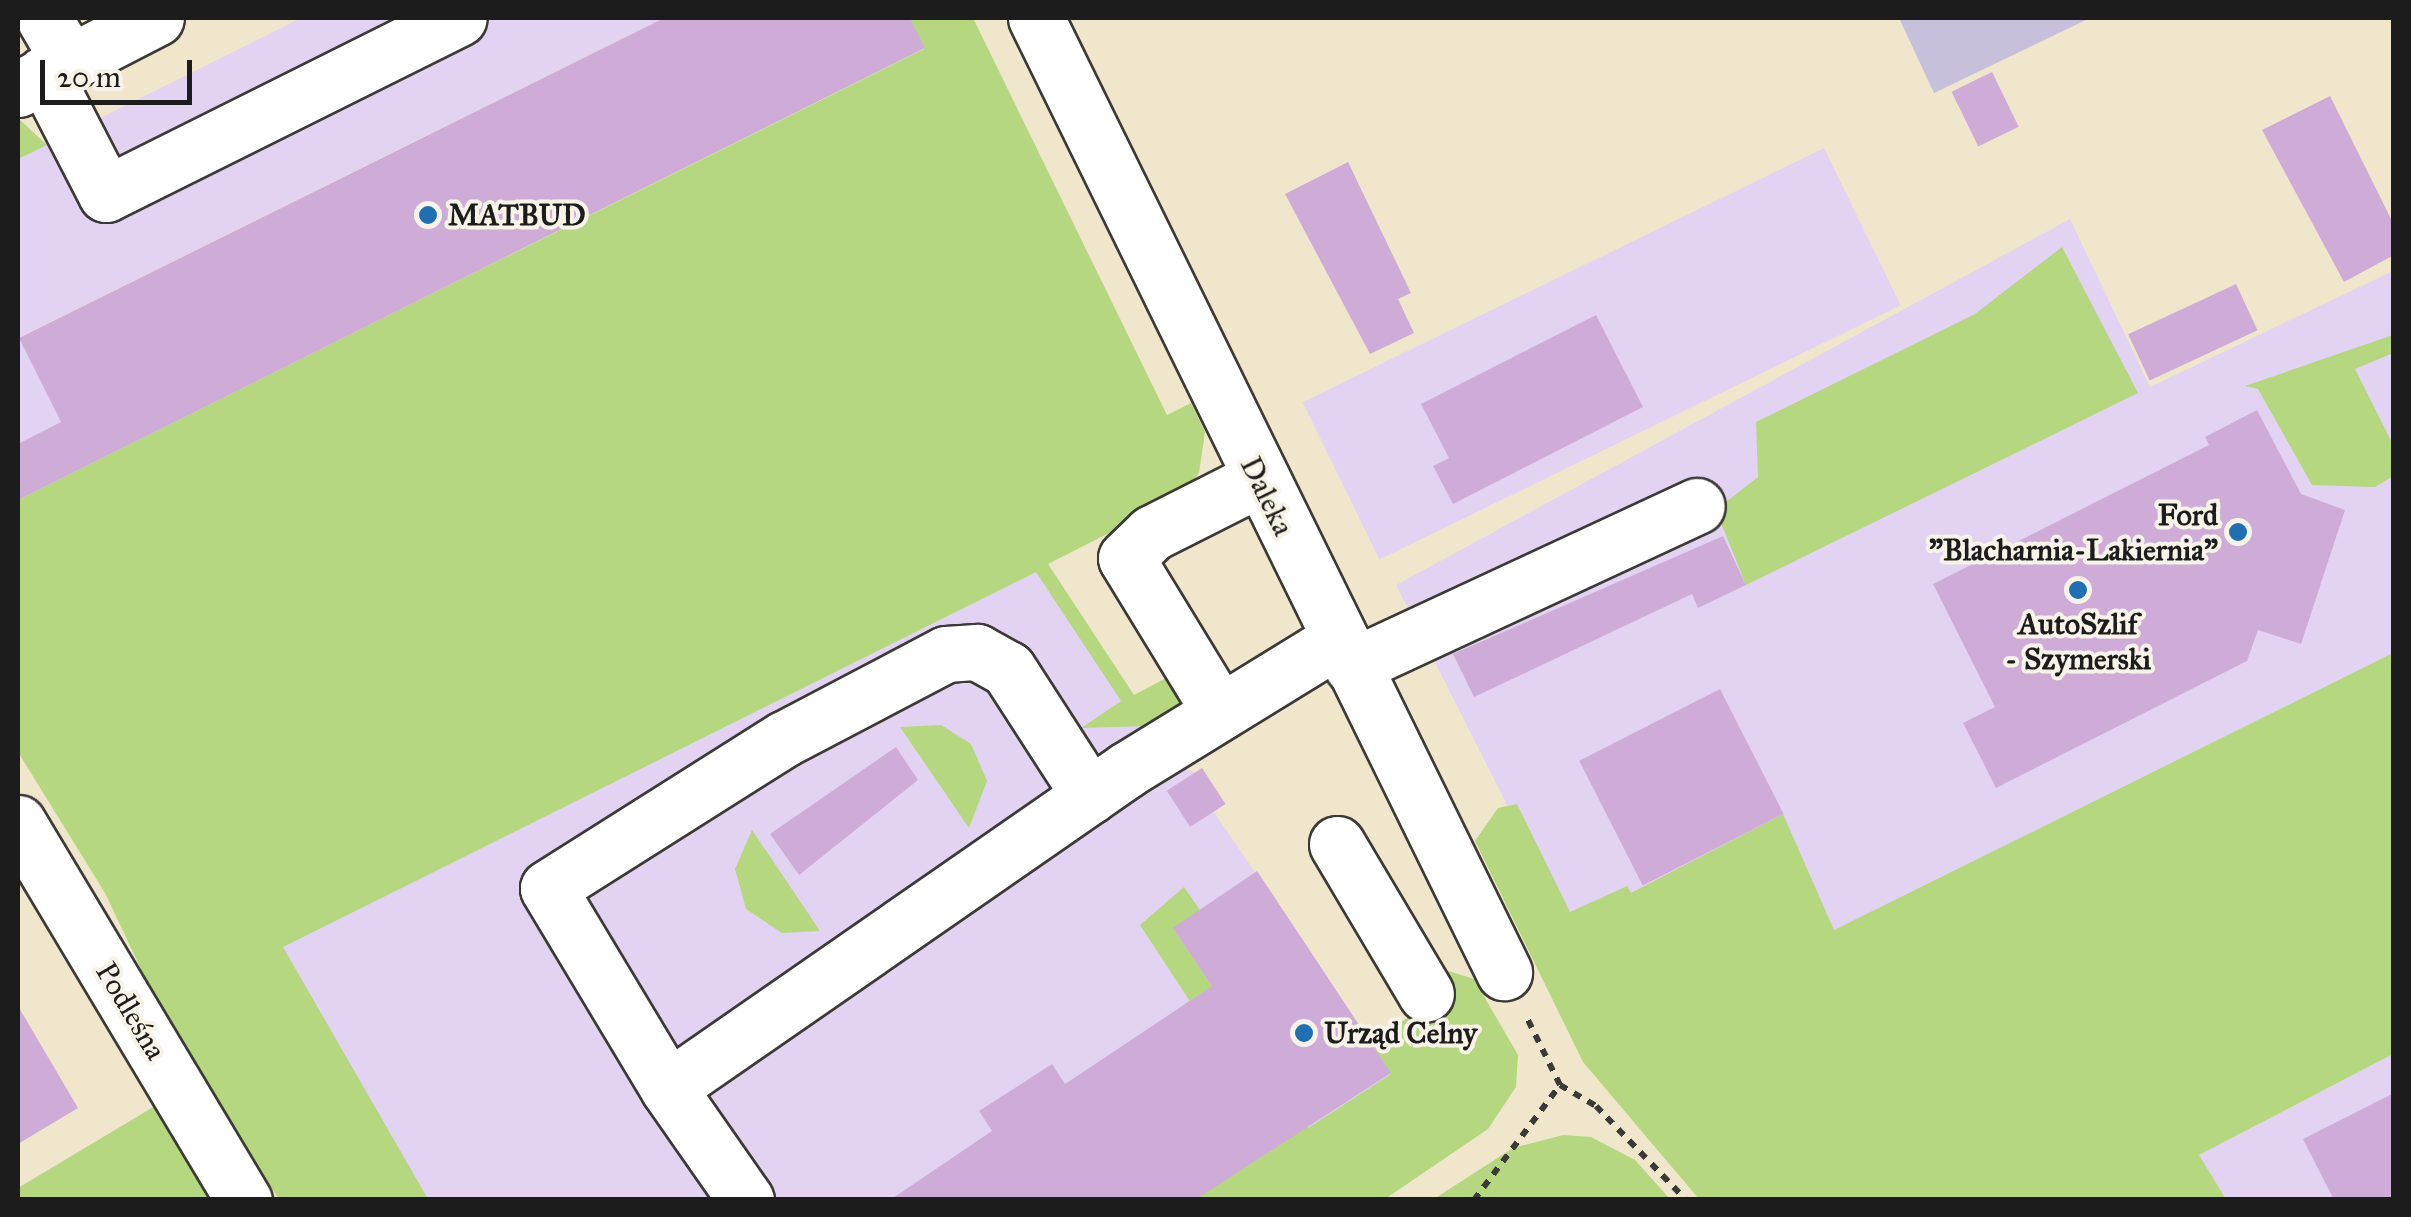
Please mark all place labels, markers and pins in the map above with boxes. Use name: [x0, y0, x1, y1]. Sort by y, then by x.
place label: MATBUD: [448, 197, 586, 233]
marker: MATBUD: [417, 204, 439, 226]
place label: Ford "Blacharnia-Lakiernia": [1929, 497, 2218, 568]
marker: Ford "Blacharnia-Lakiernia": [2227, 521, 2249, 543]
marker: AutoSzlif - Szymerski: [2067, 579, 2089, 601]
place label: AutoSzlif - Szymerski: [2005, 606, 2151, 676]
place label: Urząd Celny: [1324, 1015, 1477, 1051]
marker: Urząd Celny: [1293, 1022, 1315, 1044]

